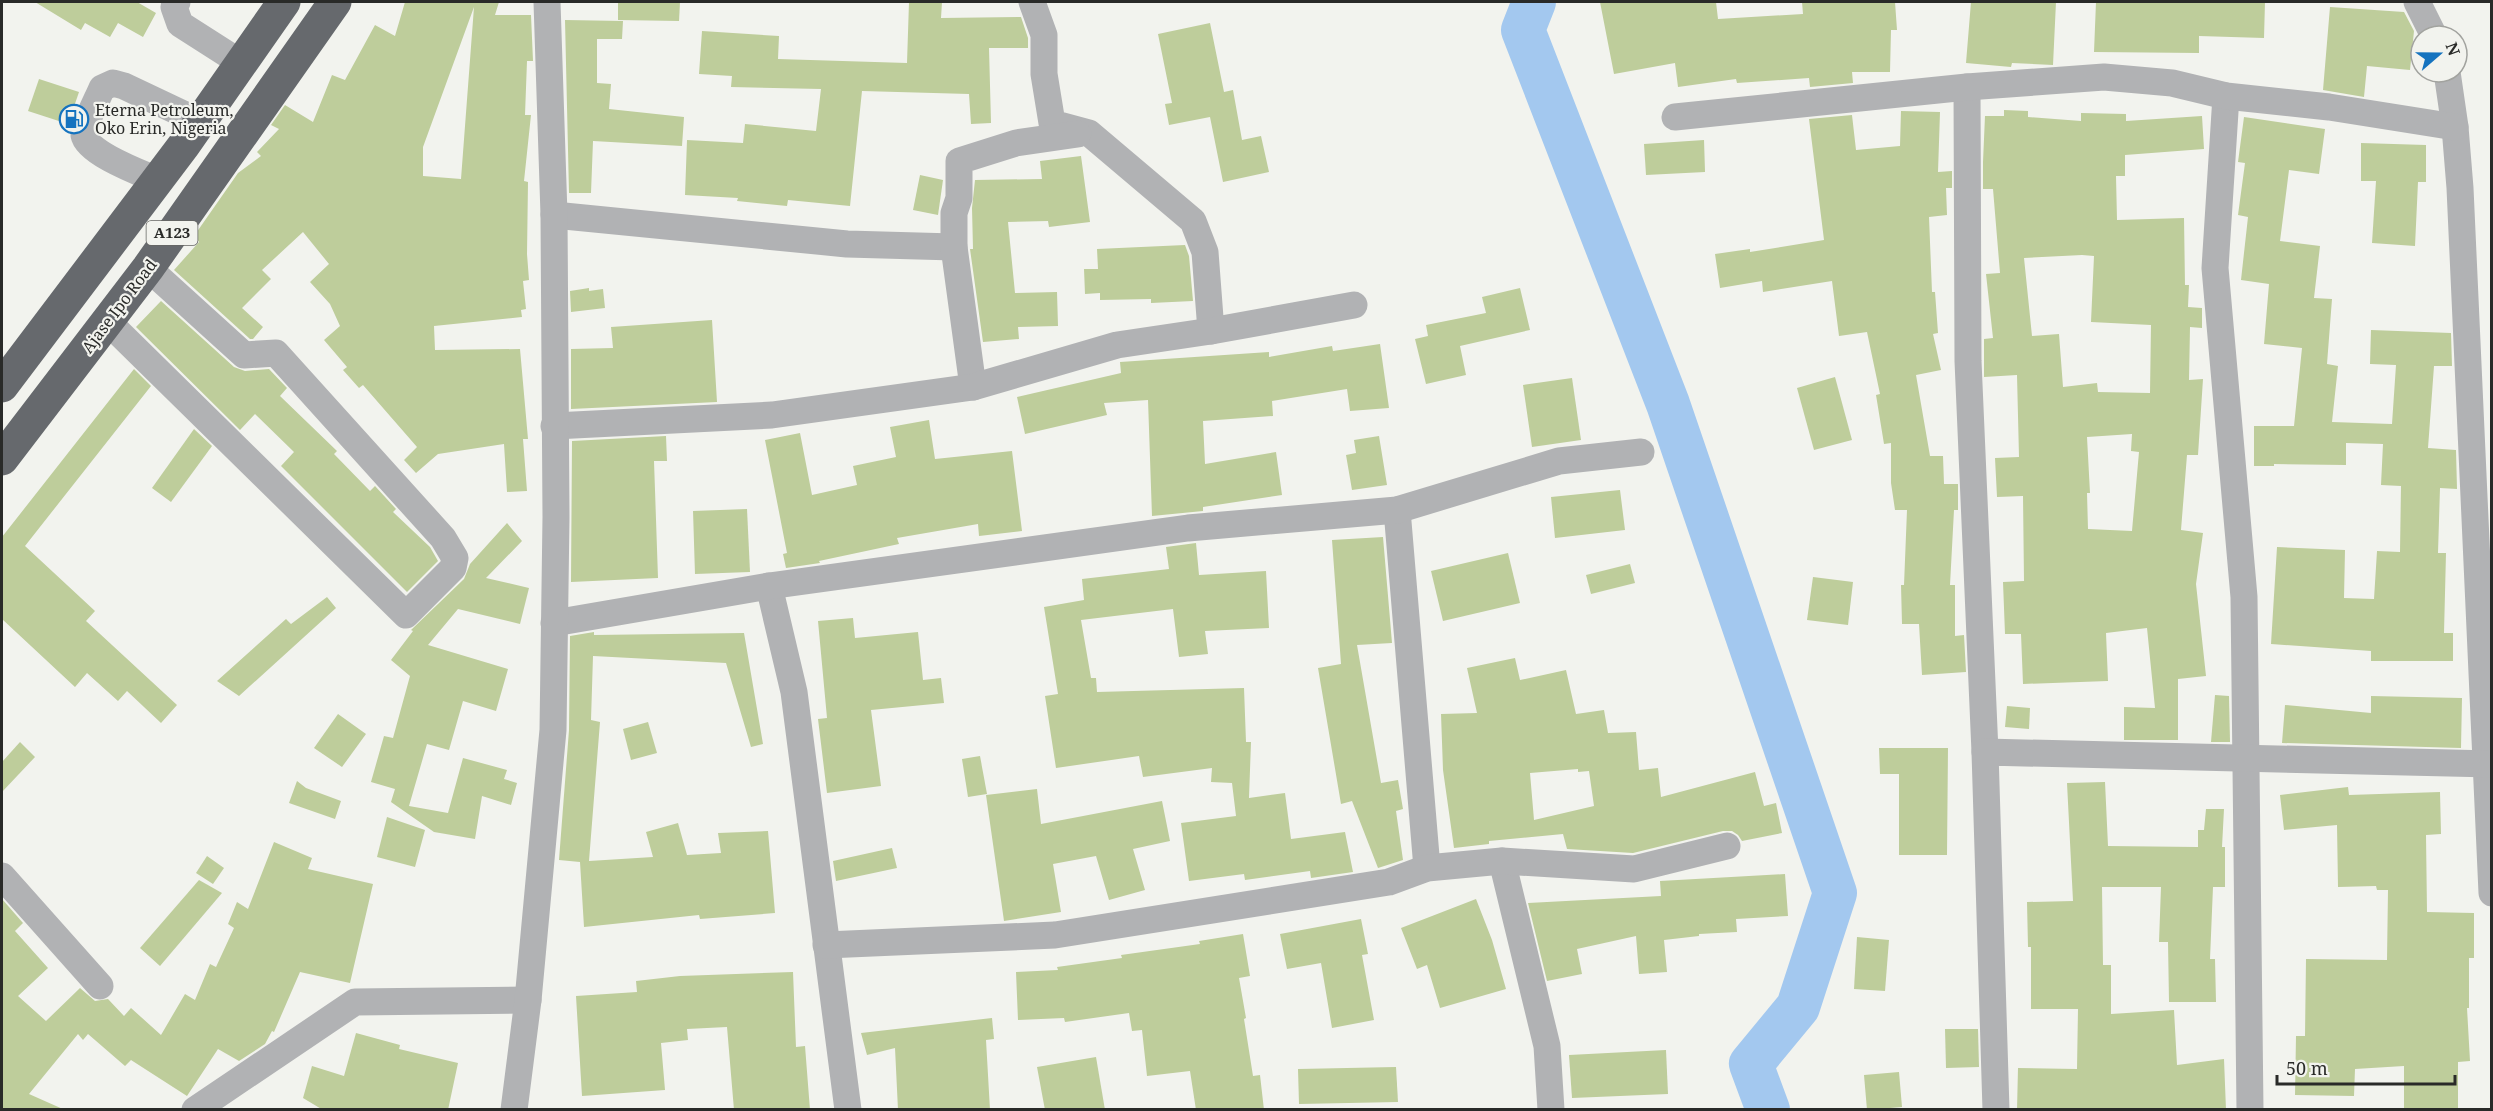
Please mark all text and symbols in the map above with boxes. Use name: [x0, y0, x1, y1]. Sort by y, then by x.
north arrow: [2409, 24, 2469, 84]
text: N: [2441, 39, 2466, 59]
place label: Eterna Petroleum, Oko Erin, Nigeria: [95, 99, 234, 139]
fuel station icon: Eterna Petroleum, Oko Erin, Nigeria: [58, 103, 90, 135]
road number: A123: [146, 221, 198, 245]
street label: Ajase Ipo Road: [76, 254, 162, 358]
scale bar: [2277, 1048, 2456, 1086]
text: 50 m: [2286, 1056, 2328, 1080]

